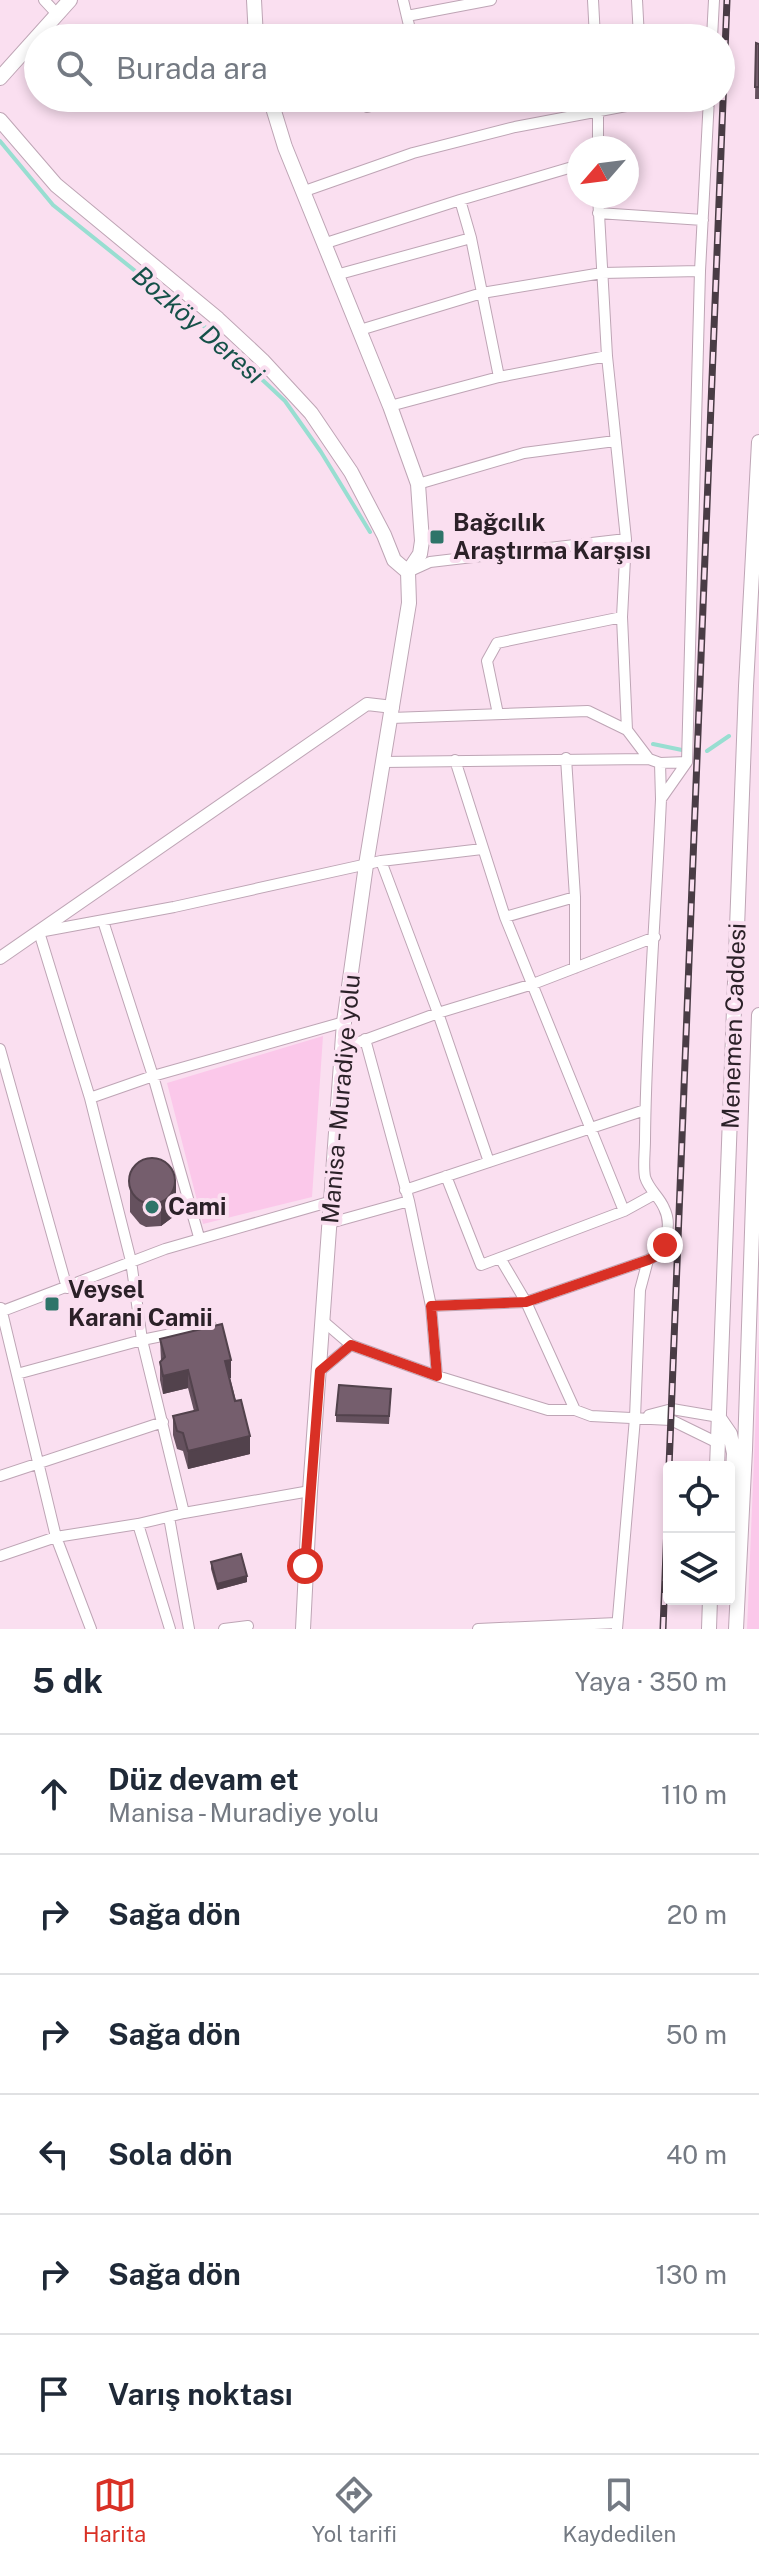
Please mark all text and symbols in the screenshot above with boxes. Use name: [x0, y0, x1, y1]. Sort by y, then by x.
search box: [24, 24, 735, 112]
icon: search: [52, 46, 96, 90]
text: Burada ara: [116, 50, 268, 86]
north arrow: [567, 136, 639, 208]
water label: Bozköy Deresi: [126, 259, 271, 390]
place label: Bağcılık Araştırma Karşısı: [453, 508, 651, 565]
marker: Bağcılık Araştırma Karşısı: [428, 528, 446, 546]
street label: Menemen Caddesi: [715, 923, 751, 1129]
street label: Manisa - Muradiye yolu: [315, 973, 365, 1225]
place label: Cami: [168, 1192, 226, 1220]
marker: Cami: [143, 1198, 161, 1216]
route end: [647, 1227, 683, 1263]
place label: Veysel Karani Camii: [68, 1275, 213, 1331]
marker: Veysel Karani Camii: [43, 1295, 61, 1313]
map controls: [663, 1461, 735, 1605]
button: locate: [663, 1461, 735, 1533]
button: layers: [663, 1533, 735, 1605]
route start: [287, 1548, 323, 1584]
text: 5 dk: [32, 1661, 103, 1701]
text: Yaya · 350 m: [575, 1666, 727, 1697]
text: Düz devam et: [108, 1761, 299, 1797]
icon: ahead: [32, 1772, 76, 1816]
text: 110 m: [661, 1779, 727, 1810]
text: Manisa - Muradiye yolu: [108, 1797, 379, 1828]
icon: right: [32, 1892, 76, 1936]
text: Sağa dön: [108, 1896, 241, 1932]
text: 20 m: [667, 1899, 727, 1930]
icon: right: [32, 2012, 76, 2056]
text: Sağa dön: [108, 2016, 241, 2052]
text: 50 m: [666, 2019, 727, 2050]
icon: left: [32, 2132, 76, 2176]
text: Sola dön: [108, 2136, 232, 2172]
text: 40 m: [666, 2139, 727, 2170]
icon: right: [32, 2252, 76, 2296]
text: Sağa dön: [108, 2256, 241, 2292]
text: 130 m: [655, 2259, 727, 2290]
icon: arrive: [32, 2372, 76, 2416]
text: Varış noktası: [108, 2376, 293, 2412]
tab: Harita: [83, 2473, 146, 2547]
tab: Yol tarifi: [312, 2473, 397, 2547]
tab: Kaydedilen: [562, 2473, 676, 2547]

